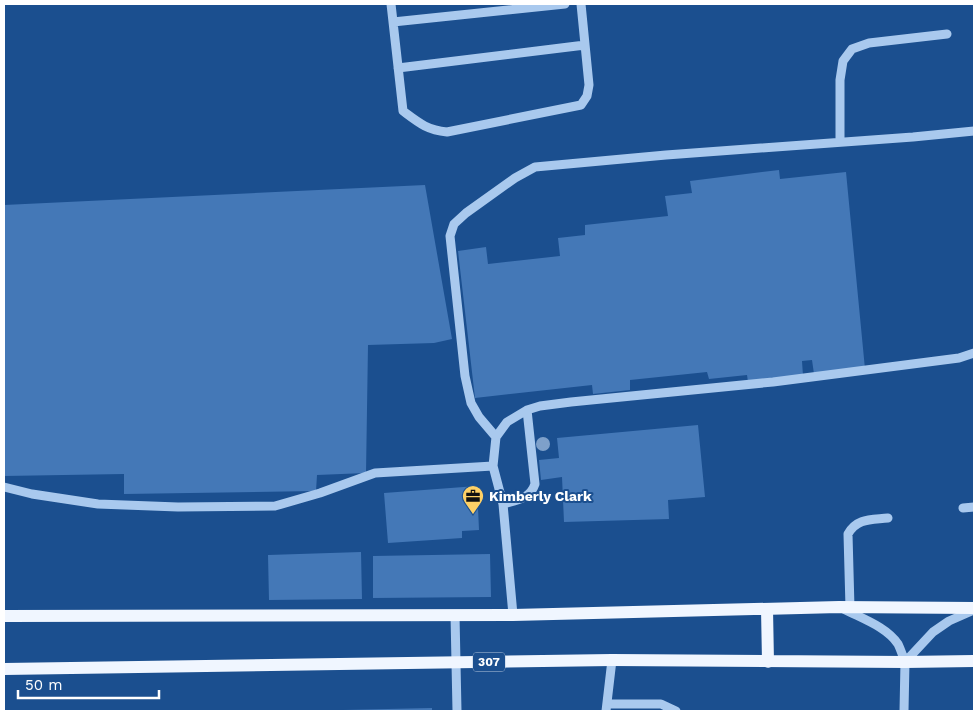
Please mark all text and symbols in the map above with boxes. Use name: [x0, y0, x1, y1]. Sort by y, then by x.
office icon: Kimberly Clark: [461, 484, 485, 515]
place label: Kimberly Clark: [489, 488, 592, 504]
road number: 307: [473, 652, 505, 672]
scale bar: [18, 668, 159, 700]
text: 50 m: [25, 676, 62, 694]

